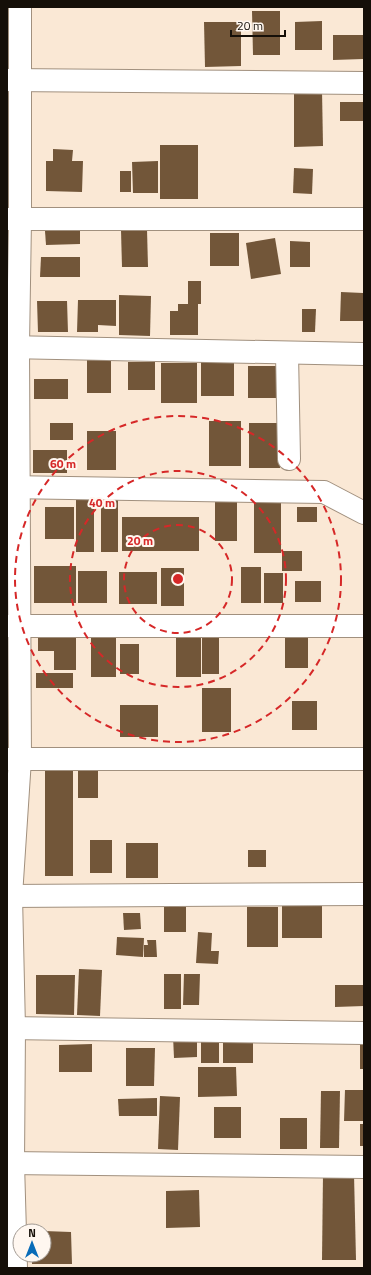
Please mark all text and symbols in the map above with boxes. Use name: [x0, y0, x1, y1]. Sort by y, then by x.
scale bar: [231, 12, 285, 38]
text: 20 m: [237, 16, 263, 35]
text: 60 m: [50, 454, 76, 473]
text: 40 m: [89, 493, 115, 512]
text: 20 m: [127, 531, 153, 550]
centre of rings: [171, 572, 185, 586]
north arrow: [12, 1223, 52, 1263]
text: N: [28, 1225, 36, 1241]

